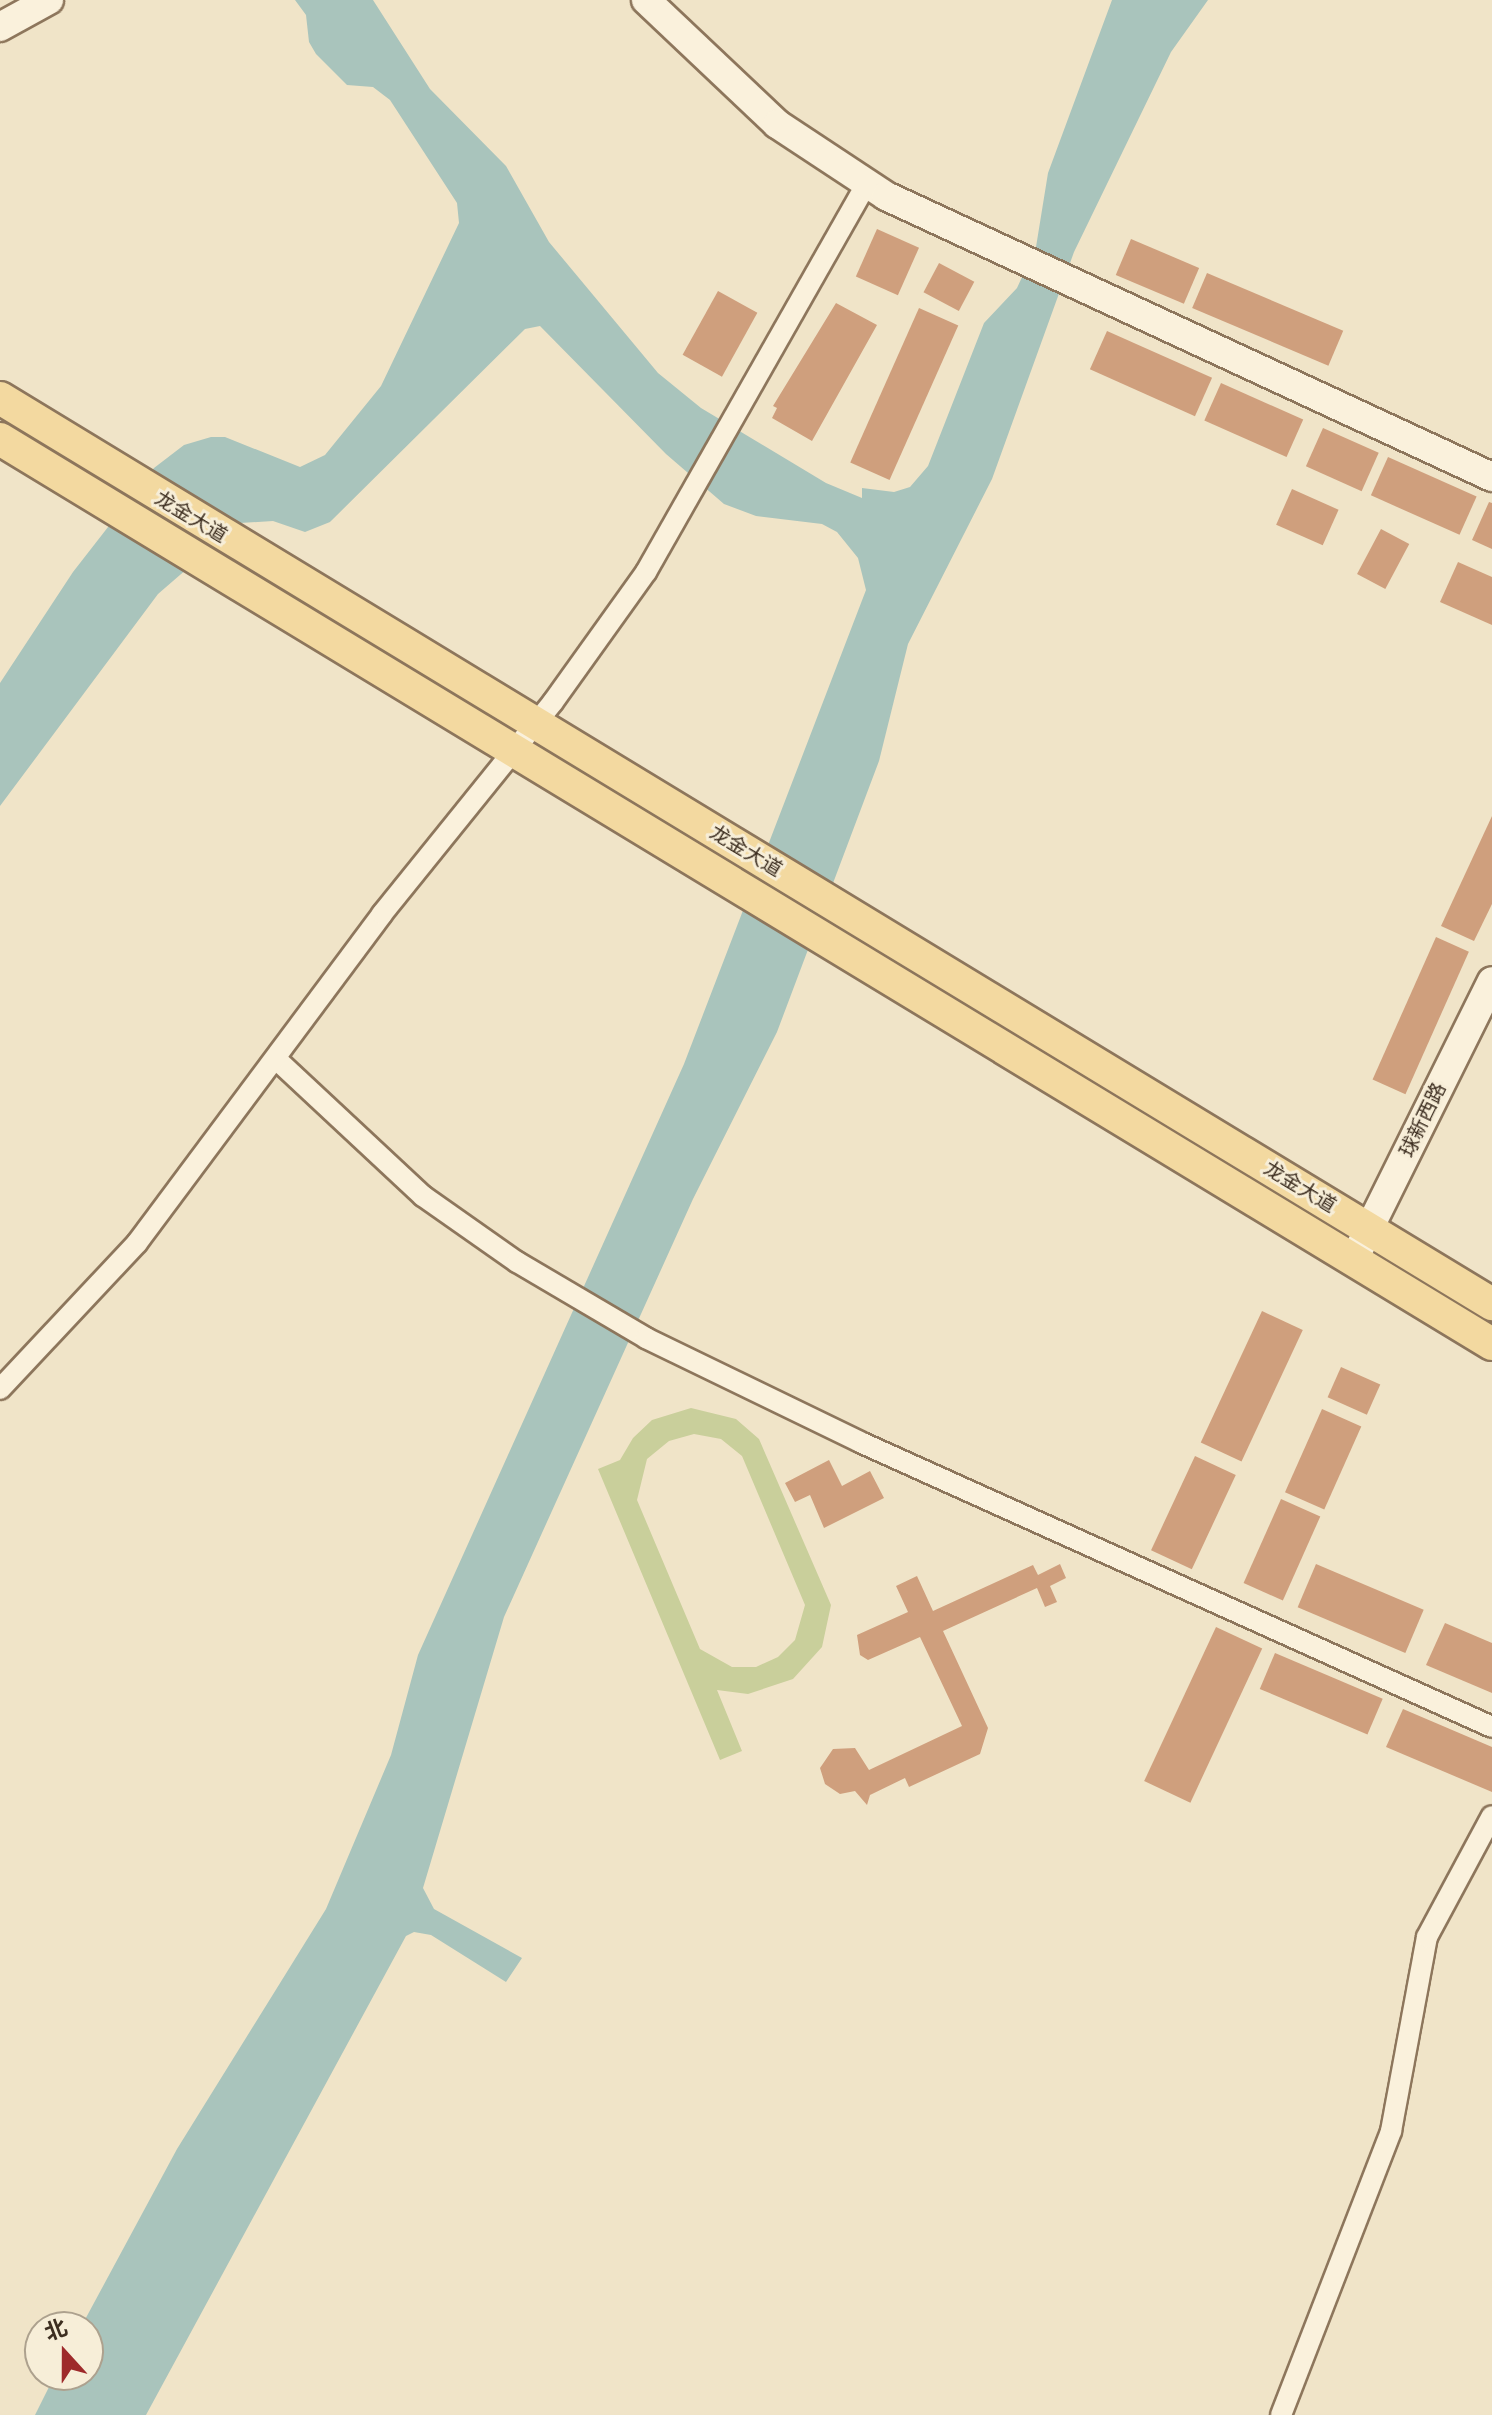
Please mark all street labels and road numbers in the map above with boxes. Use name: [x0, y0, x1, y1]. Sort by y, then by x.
street label: 龙金大道: [151, 486, 231, 548]
street label: 龙金大道: [706, 820, 786, 882]
street label: 球新西路: [1395, 1079, 1451, 1161]
street label: 龙金大道: [1260, 1156, 1340, 1218]

